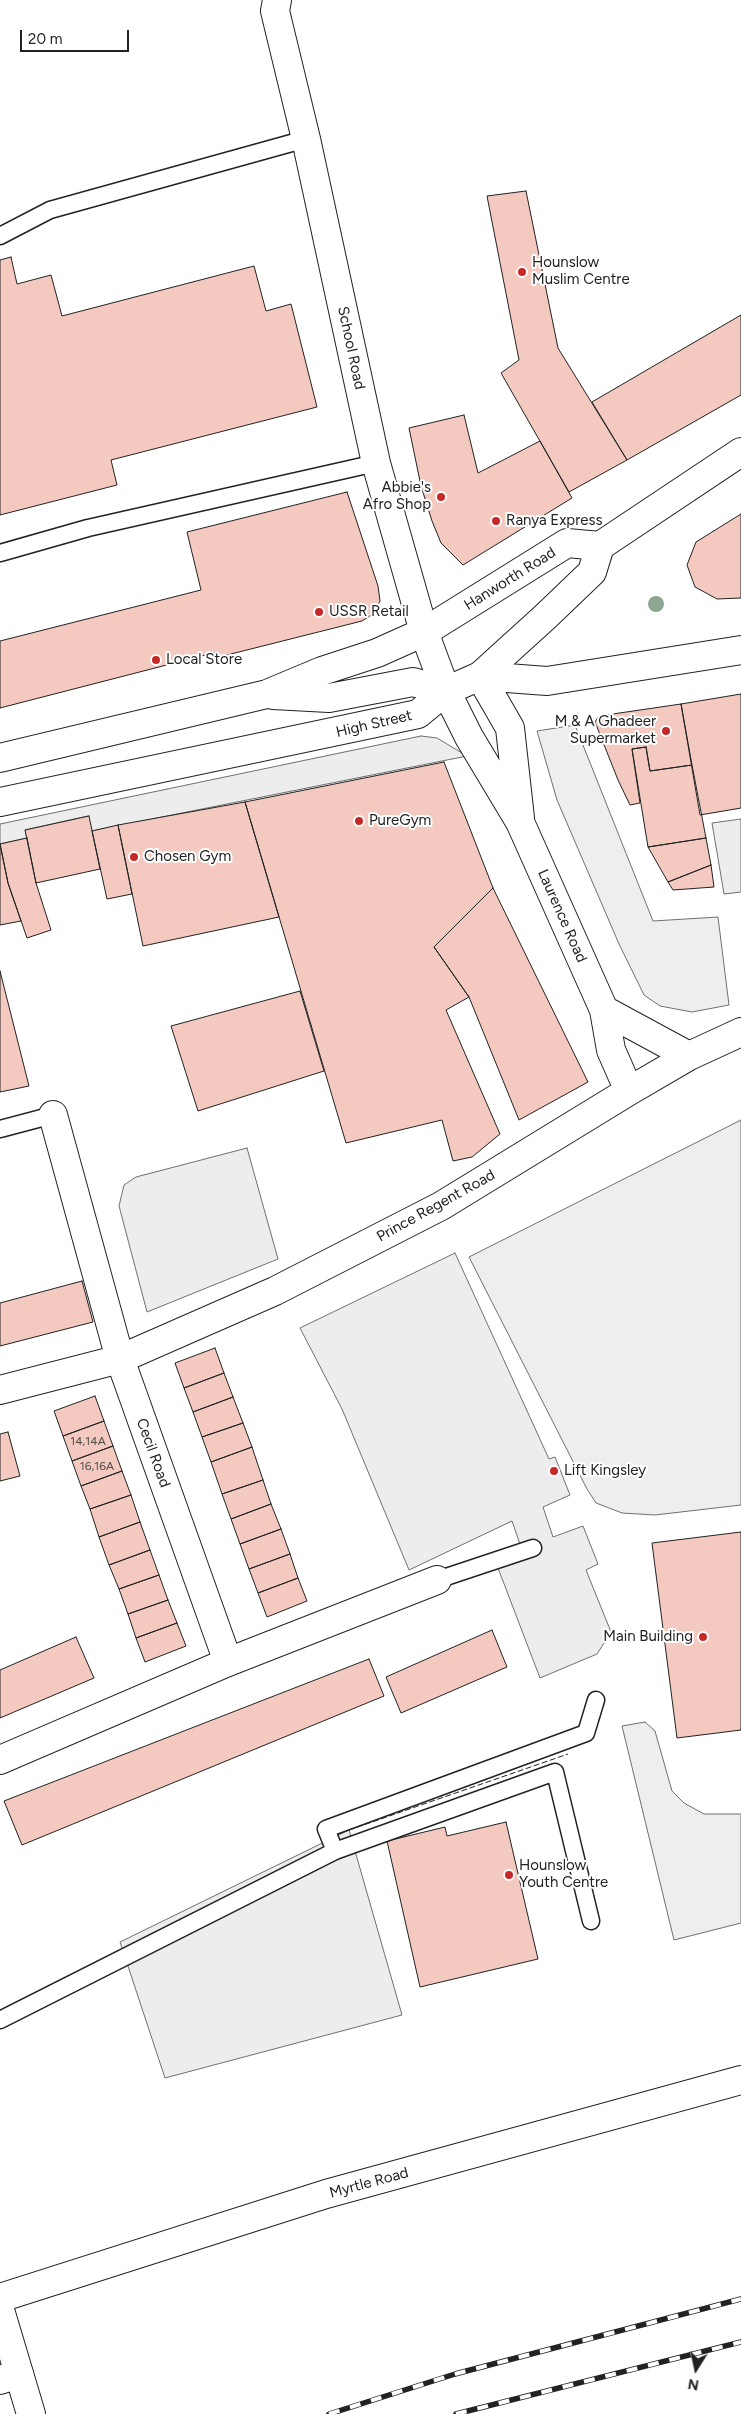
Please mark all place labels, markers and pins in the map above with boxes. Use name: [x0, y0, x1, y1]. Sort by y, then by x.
place label: Hounslow Muslim Centre: [532, 254, 630, 289]
marker: Hounslow Muslim Centre: [516, 266, 528, 278]
place label: Abbie's Afro Shop: [363, 479, 431, 514]
marker: Abbie's Afro Shop: [435, 491, 447, 503]
place label: Ranya Express: [506, 512, 602, 530]
marker: Ranya Express: [490, 515, 502, 527]
place label: USSR Retail: [329, 603, 409, 621]
marker: USSR Retail: [313, 606, 325, 618]
place label: Local Store: [166, 651, 242, 669]
marker: Local Store: [150, 654, 162, 666]
place label: M & A Ghadeer Supermarket: [555, 713, 656, 748]
marker: M & A Ghadeer Supermarket: [660, 725, 672, 737]
place label: PureGym: [369, 812, 431, 830]
marker: PureGym: [353, 815, 365, 827]
place label: Chosen Gym: [144, 848, 231, 866]
marker: Chosen Gym: [128, 851, 140, 863]
place label: Lift Kingsley: [564, 1462, 646, 1480]
marker: Lift Kingsley: [548, 1465, 560, 1477]
place label: Main Building: [603, 1628, 693, 1646]
marker: Main Building: [697, 1631, 709, 1643]
place label: Hounslow Youth Centre: [519, 1857, 608, 1892]
marker: Hounslow Youth Centre: [503, 1869, 515, 1881]

